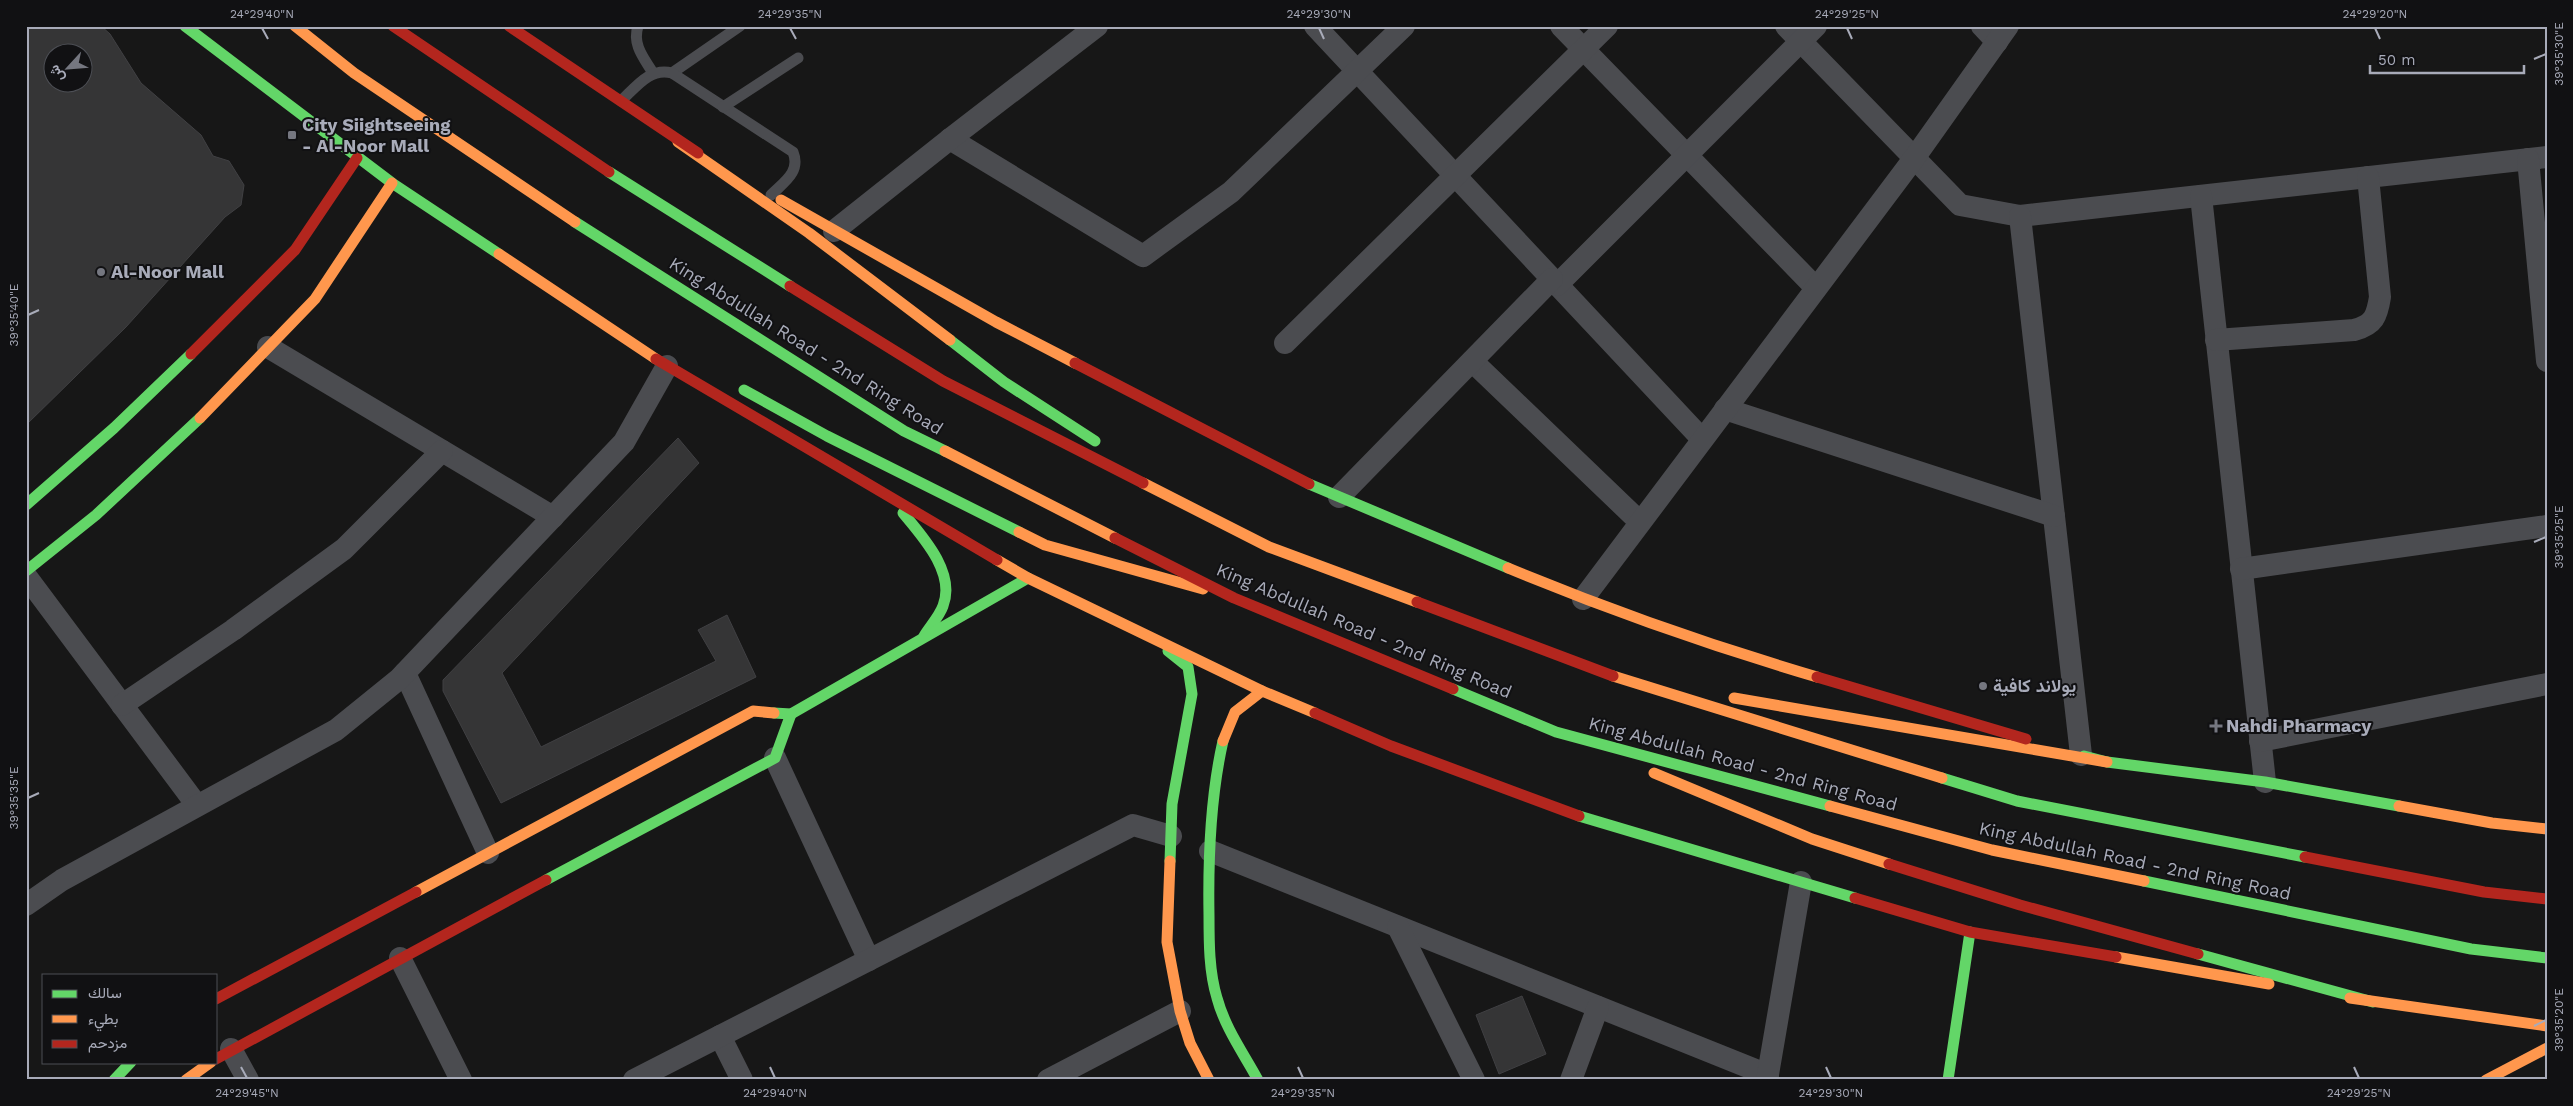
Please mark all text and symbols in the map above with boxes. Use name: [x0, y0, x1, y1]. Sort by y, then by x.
text: 24°29'40"N: [230, 7, 294, 21]
text: 24°29'35"N: [758, 7, 822, 21]
text: 24°29'30"N: [1287, 7, 1351, 21]
text: 24°29'25"N: [1815, 7, 1879, 21]
text: 24°29'20"N: [2343, 7, 2407, 21]
text: 39°35'30"E: [2552, 22, 2566, 86]
north arrow: [42, 42, 92, 92]
scale bar: [2370, 42, 2524, 74]
text: 50 m: [2378, 51, 2415, 69]
text: ش: [45, 62, 68, 85]
place label: City Siightseeing - Al-Noor Mall: [302, 114, 451, 156]
marker: City Siightseeing - Al-Noor Mall: [286, 129, 298, 141]
street label: King Abdullah Road - 2nd Ring Road: [666, 252, 947, 439]
place label: Al-Noor Mall: [111, 261, 224, 282]
marker: Al-Noor Mall: [95, 266, 107, 278]
text: 39°35'40"E: [7, 283, 21, 346]
text: 39°35'25"E: [2552, 505, 2566, 569]
street label: King Abdullah Road - 2nd Ring Road: [1213, 559, 1515, 702]
place label: يولاند كافية: [1993, 675, 2076, 697]
marker: يولاند كافية: [1977, 680, 1989, 692]
street label: King Abdullah Road - 2nd Ring Road: [1586, 712, 1900, 815]
place label: Nahdi Pharmacy: [2226, 715, 2372, 736]
marker: Nahdi Pharmacy: [2210, 720, 2222, 732]
text: 39°35'35"E: [7, 766, 21, 830]
street label: King Abdullah Road - 2nd Ring Road: [1977, 817, 2293, 904]
legend: [42, 974, 218, 1064]
text: سالك: [88, 984, 122, 1002]
text: 39°35'20"E: [2552, 988, 2566, 1052]
text: بطيء: [88, 1010, 118, 1032]
text: مزدحم: [88, 1034, 127, 1053]
text: 24°29'45"N: [215, 1086, 279, 1100]
text: 24°29'40"N: [743, 1086, 807, 1100]
text: 24°29'35"N: [1271, 1086, 1335, 1100]
text: 24°29'30"N: [1799, 1086, 1863, 1100]
text: 24°29'25"N: [2327, 1086, 2391, 1100]

